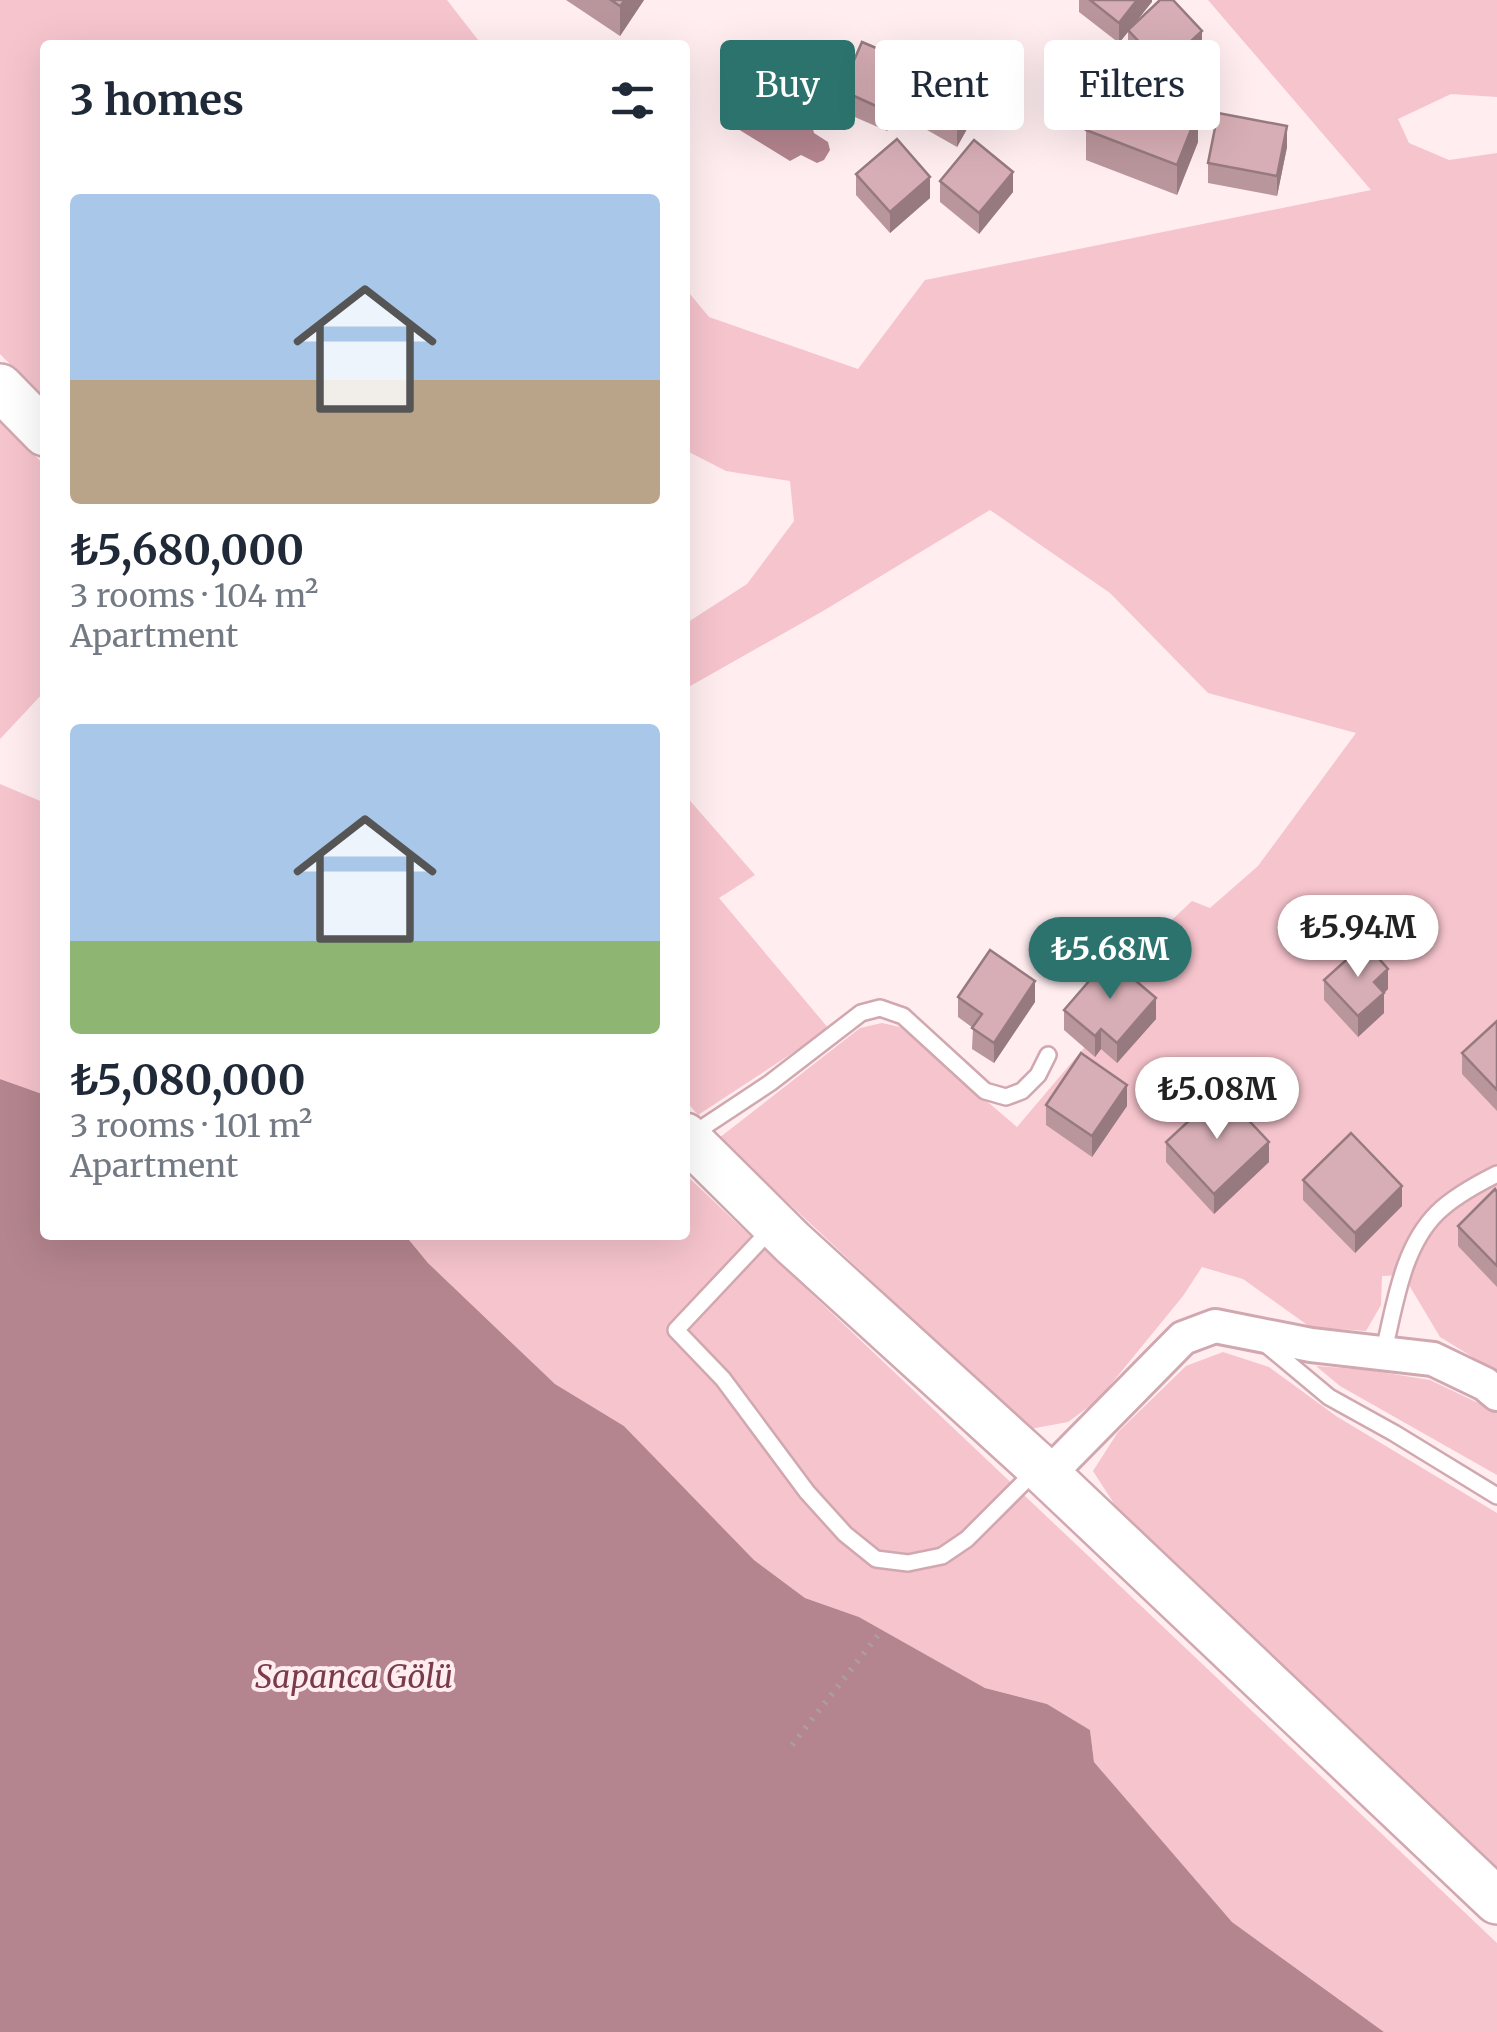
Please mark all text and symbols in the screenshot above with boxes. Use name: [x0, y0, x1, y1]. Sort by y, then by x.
chip: Buy: [720, 40, 855, 130]
chip: Rent: [875, 40, 1024, 130]
chip: Filters: [1044, 40, 1220, 130]
icon: filters: [605, 73, 660, 128]
text: 3 homes: [70, 74, 244, 126]
icon: home: [275, 259, 455, 439]
text: ₺5,680,000: [70, 524, 304, 576]
text: 3 rooms · 104 m²: [70, 576, 318, 616]
text: Apartment: [70, 616, 238, 656]
icon: home: [275, 789, 455, 969]
pin: ₺5.94M: [1277, 895, 1439, 980]
text: ₺5.94M: [1300, 907, 1416, 947]
pin: ₺5.68M: [1029, 917, 1191, 1002]
text: ₺5.68M: [1051, 929, 1169, 969]
text: ₺5,080,000: [70, 1054, 305, 1106]
pin: ₺5.08M: [1136, 1057, 1298, 1142]
text: ₺5.08M: [1157, 1069, 1277, 1109]
text: 3 rooms · 101 m²: [70, 1106, 312, 1146]
text: Apartment: [70, 1146, 238, 1186]
water label: Sapanca Gölü: [255, 1657, 453, 1697]

